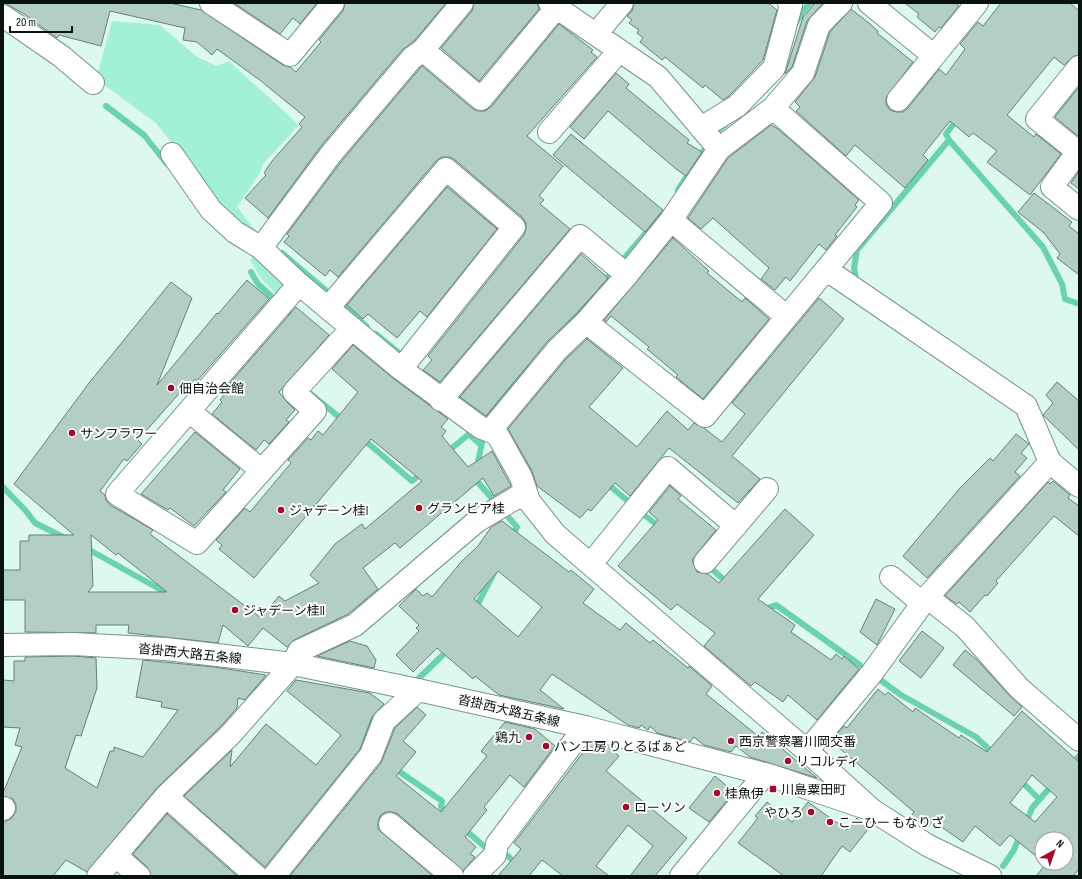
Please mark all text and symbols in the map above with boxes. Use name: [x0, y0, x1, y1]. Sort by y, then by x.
scale bar: [10, 8, 72, 34]
text: 20 m: [16, 15, 36, 30]
place label: 佃自治会館: [179, 381, 244, 397]
marker: 佃自治会館: [166, 383, 176, 393]
place label: サンフラワー: [80, 426, 158, 442]
marker: サンフラワー: [67, 428, 77, 438]
place label: グランビア桂: [427, 501, 505, 517]
place label: ジャデーン桂I: [289, 503, 368, 519]
marker: グランビア桂: [414, 503, 424, 513]
marker: ジャデーン桂I: [276, 505, 286, 515]
place label: ジャデーン桂II: [243, 603, 325, 619]
marker: ジャデーン桂II: [230, 605, 240, 615]
street label: 沓掛西大路五条線: [137, 641, 242, 667]
street label: 沓掛西大路五条線: [456, 691, 561, 730]
place label: 鶏九: [495, 730, 521, 746]
marker: 鶏九: [524, 732, 534, 742]
place label: 西京警察署川岡交番: [739, 734, 856, 750]
marker: 西京警察署川岡交番: [726, 736, 736, 746]
place label: パン工房 りとるばぁど: [554, 739, 687, 755]
marker: パン工房 りとるばぁど: [541, 741, 551, 751]
place label: リコルディ: [796, 754, 860, 770]
marker: リコルディ: [783, 756, 793, 766]
place label: 川島粟田町: [781, 782, 846, 798]
marker: 川島粟田町: [768, 784, 778, 794]
place label: 桂魚伊: [725, 786, 764, 802]
marker: 桂魚伊: [712, 788, 722, 798]
place label: ローソン: [634, 800, 686, 816]
marker: ローソン: [621, 802, 631, 812]
place label: やひろ: [764, 805, 803, 821]
marker: やひろ: [806, 807, 816, 817]
place label: こーひー もなりざ: [838, 815, 944, 831]
marker: こーひー もなりざ: [825, 817, 835, 827]
north arrow: [1034, 831, 1074, 871]
text: N: [1054, 837, 1067, 851]

